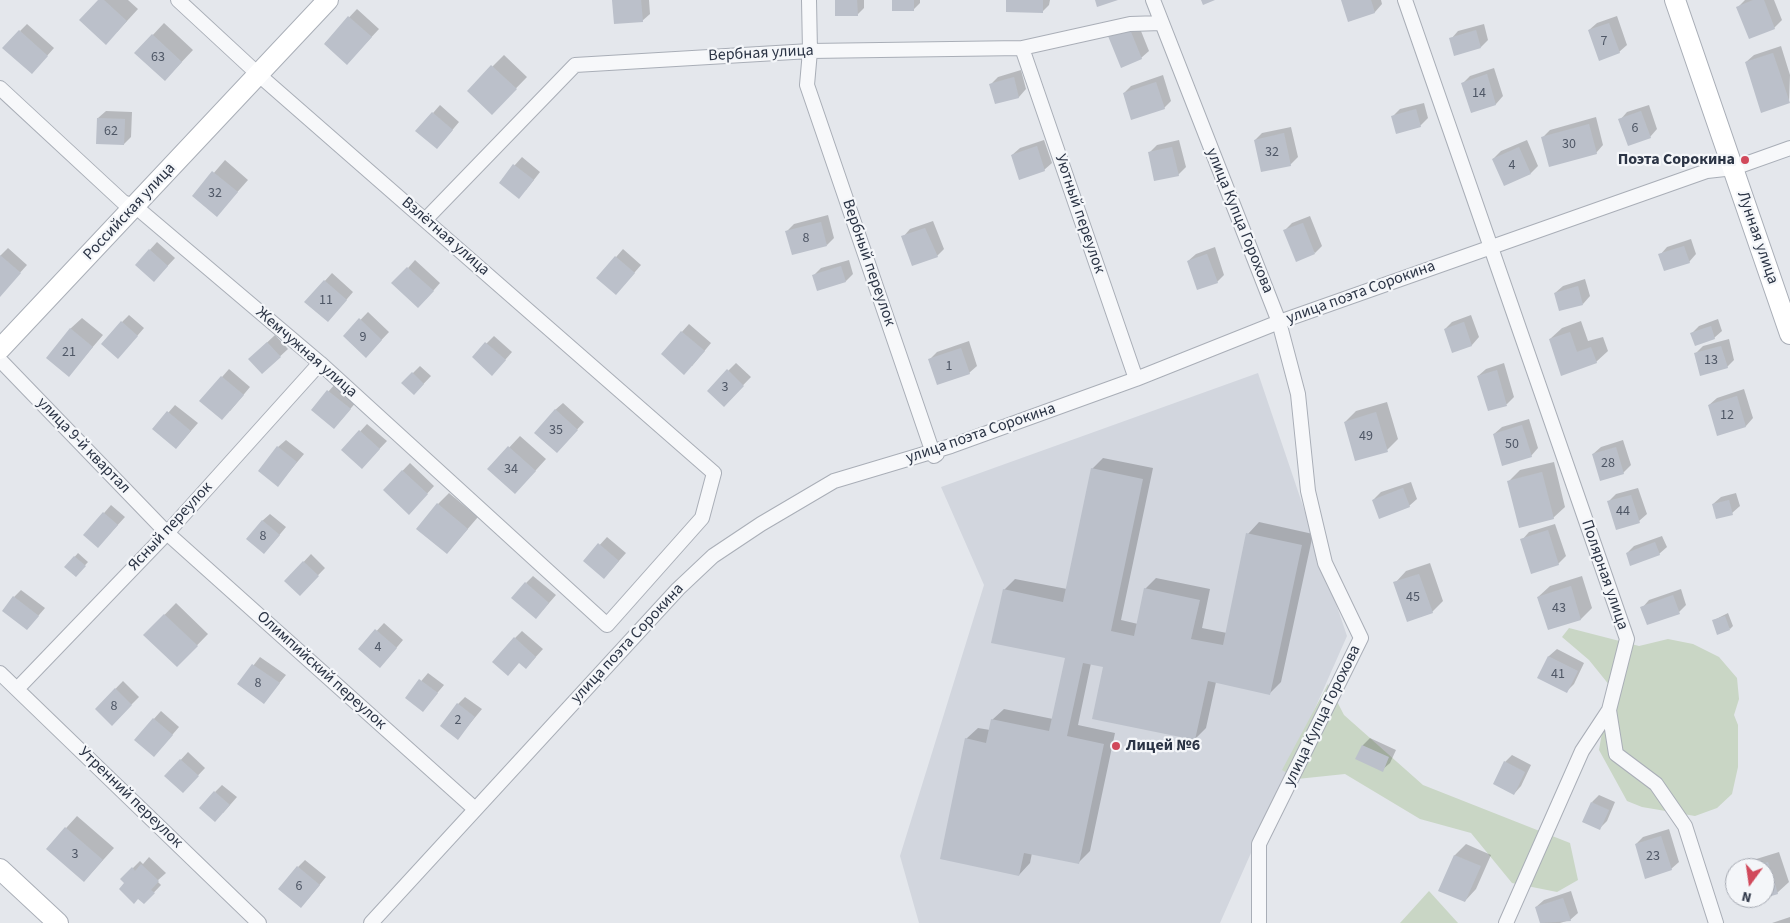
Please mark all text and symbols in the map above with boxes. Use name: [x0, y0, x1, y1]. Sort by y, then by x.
house number: 7: [1601, 34, 1607, 50]
street label: Вербная улица: [708, 42, 814, 66]
house number: 63: [151, 50, 165, 66]
house number: 14: [1472, 86, 1486, 102]
house number: 6: [1632, 121, 1638, 137]
house number: 62: [104, 124, 118, 140]
house number: 30: [1562, 137, 1576, 153]
house number: 32: [1265, 145, 1279, 161]
street label: улица Купца Горохова: [1201, 146, 1277, 296]
place label: Поэта Сорокина: [1618, 150, 1735, 170]
street label: Уютный переулок: [1050, 152, 1108, 276]
marker: Поэта Сорокина: [1739, 154, 1751, 166]
house number: 4: [1509, 158, 1515, 174]
street label: Российская улица: [80, 159, 180, 265]
house number: 32: [208, 186, 222, 202]
street label: Лунная улица: [1732, 189, 1782, 287]
street label: Взлётная улица: [397, 193, 493, 281]
street label: Вербный переулок: [837, 197, 899, 329]
house number: 8: [803, 231, 809, 247]
street label: улица поэта Сорокина: [1284, 257, 1438, 329]
house number: 11: [319, 293, 333, 309]
street label: Жемчужная улица: [251, 304, 361, 402]
house number: 9: [360, 330, 366, 346]
house number: 21: [62, 345, 76, 361]
house number: 13: [1704, 353, 1718, 369]
house number: 1: [946, 359, 952, 375]
house number: 3: [722, 380, 728, 396]
street label: улица 9-й квартал: [32, 394, 134, 498]
street label: улица поэта Сорокина: [904, 399, 1058, 469]
house number: 12: [1720, 408, 1734, 424]
house number: 35: [549, 423, 563, 439]
house number: 49: [1359, 429, 1373, 445]
house number: 50: [1505, 437, 1519, 453]
house number: 28: [1601, 456, 1615, 472]
house number: 34: [504, 462, 518, 478]
street label: Ясный переулок: [125, 478, 217, 576]
house number: 44: [1616, 504, 1630, 520]
street label: Полярная улица: [1576, 517, 1632, 633]
house number: 8: [260, 529, 266, 545]
street label: улица поэта Сорокина: [567, 580, 689, 708]
house number: 45: [1406, 590, 1420, 606]
house number: 43: [1552, 601, 1566, 617]
street label: Олимпийский переулок: [252, 608, 390, 734]
house number: 4: [375, 640, 381, 656]
street label: улица Купца Горохова: [1280, 642, 1366, 790]
house number: 41: [1551, 667, 1565, 683]
house number: 8: [255, 676, 261, 692]
house number: 8: [111, 699, 117, 715]
house number: 2: [455, 713, 461, 729]
place label: Лицей №6: [1126, 736, 1200, 756]
marker: Лицей №6: [1110, 740, 1122, 752]
street label: Утренний переулок: [74, 743, 186, 853]
house number: 3: [72, 847, 78, 863]
house number: 23: [1646, 849, 1660, 865]
north arrow: [1725, 858, 1775, 908]
house number: 6: [296, 879, 302, 895]
text: N: [1740, 886, 1754, 907]

